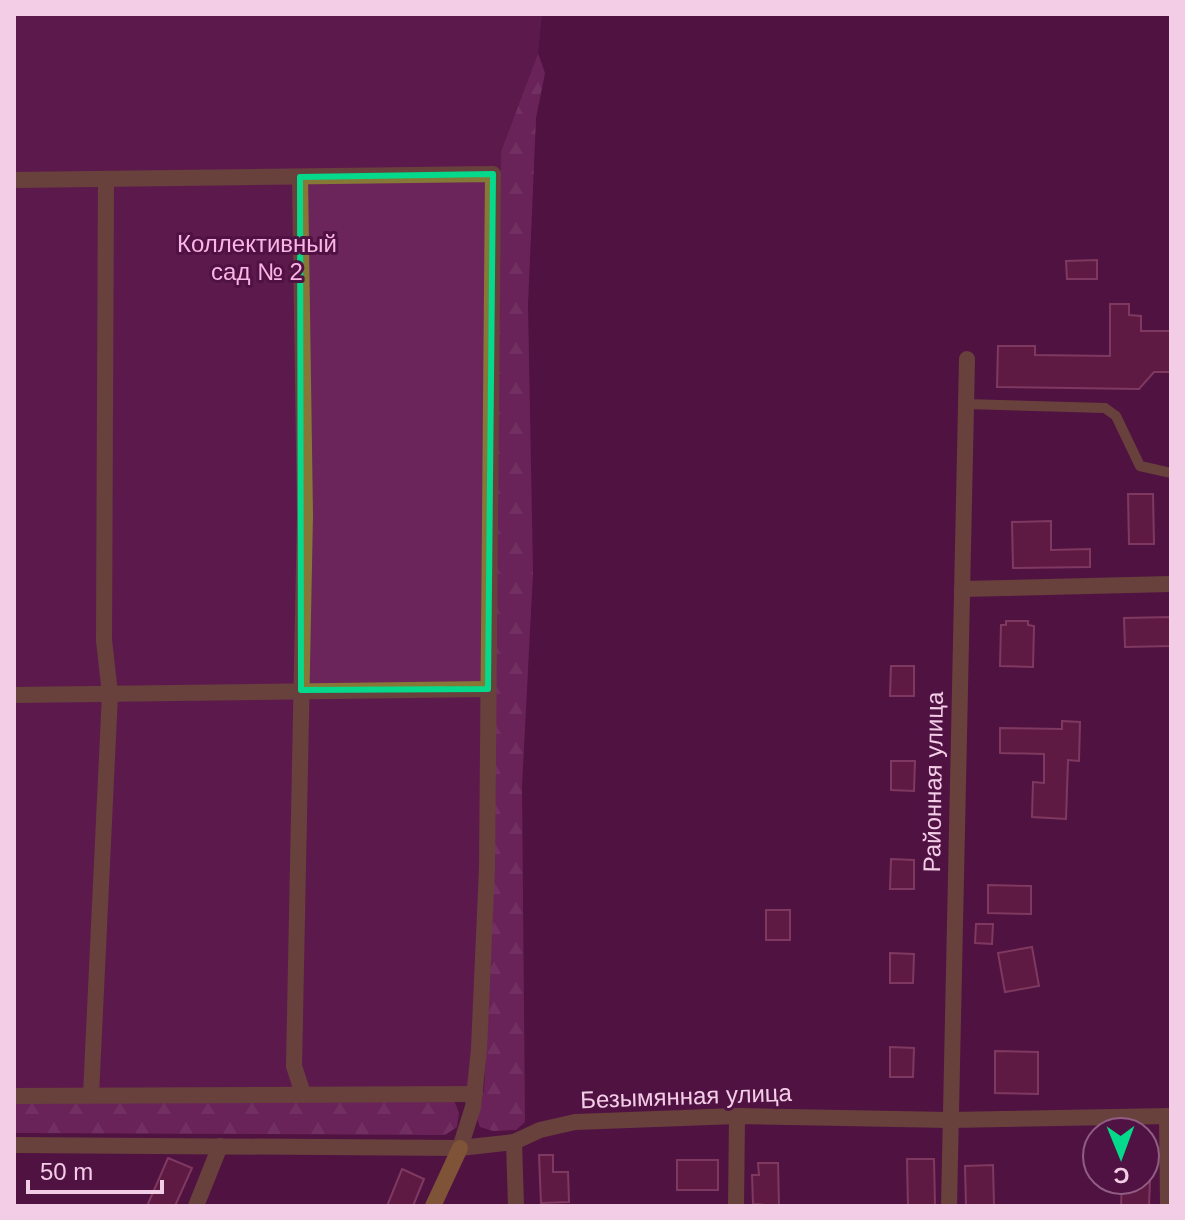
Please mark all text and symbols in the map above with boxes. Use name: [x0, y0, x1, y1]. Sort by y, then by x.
park label: Коллективный сад № 2: [177, 230, 337, 285]
street label: Районная улица: [918, 691, 948, 873]
street label: Безымянная улица: [580, 1079, 793, 1113]
north arrow: [1081, 1116, 1161, 1196]
scale bar: [28, 1144, 162, 1194]
text: 50 m: [40, 1158, 93, 1185]
text: С: [1113, 1163, 1130, 1188]

